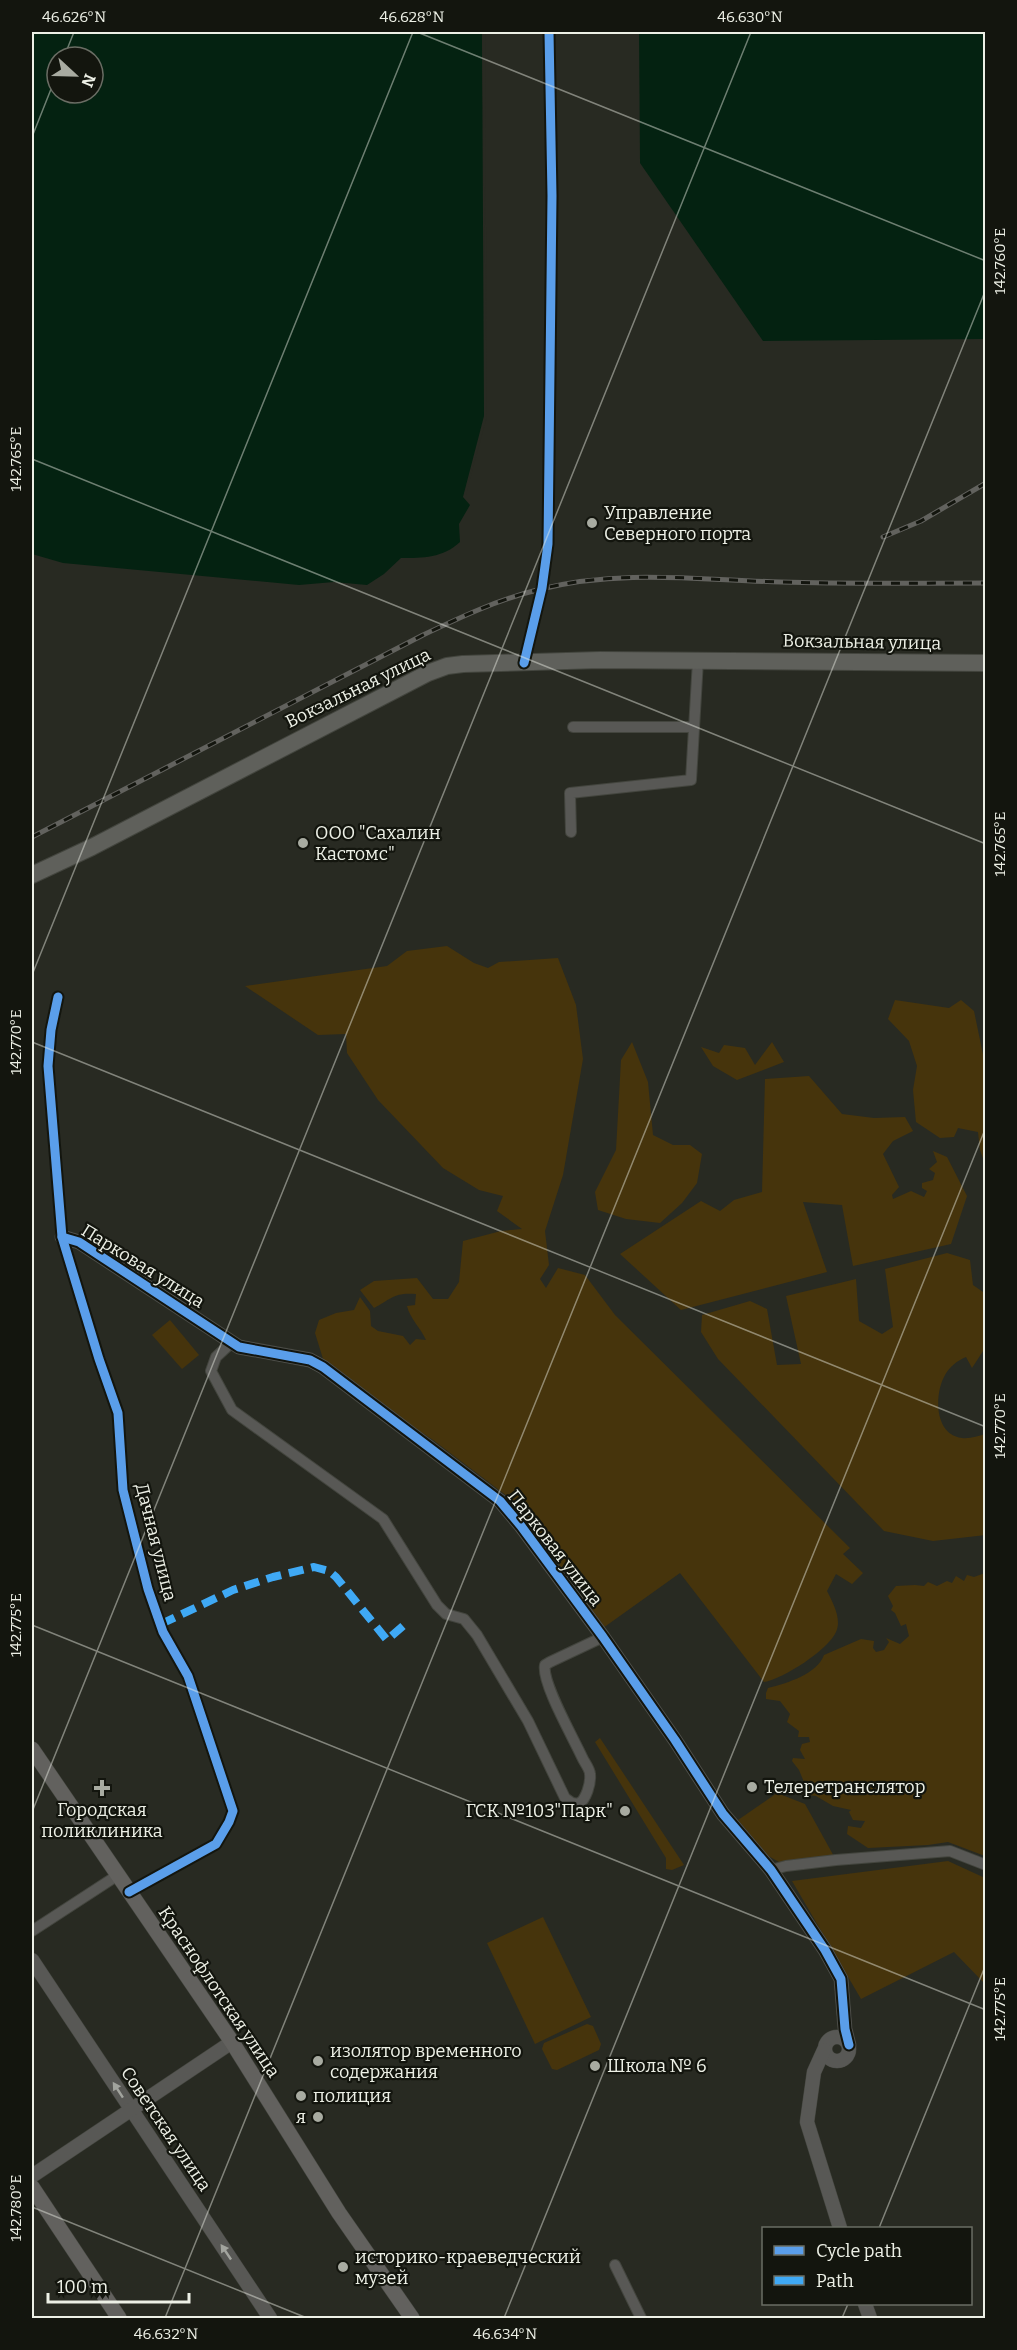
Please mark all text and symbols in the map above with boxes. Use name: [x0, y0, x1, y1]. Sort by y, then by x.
text: 46.626°N: [42, 8, 106, 26]
text: 46.628°N: [380, 8, 445, 26]
text: 46.630°N: [717, 8, 783, 26]
north arrow: [45, 45, 105, 105]
text: N: [77, 71, 100, 90]
text: 142.760°E: [991, 228, 1009, 294]
text: 142.765°E: [7, 427, 25, 491]
place label: Управление Северного порта: [604, 502, 751, 545]
marker: Управление Северного порта: [585, 516, 599, 530]
street label: Вокзальная улица: [783, 630, 942, 654]
street label: Вокзальная улица: [282, 643, 434, 733]
text: 142.765°E: [991, 812, 1009, 876]
place label: ООО "Сахалин Кастомс": [315, 822, 441, 865]
marker: ООО "Сахалин Кастомс": [296, 836, 310, 850]
text: 142.770°E: [7, 1009, 25, 1075]
street label: Парковая улица: [77, 1219, 209, 1313]
text: 142.770°E: [991, 1393, 1009, 1459]
street label: Дачная улица: [131, 1481, 181, 1603]
street label: Парковая улица: [503, 1486, 607, 1611]
text: 142.775°E: [7, 1593, 25, 1657]
place label: Телеретранслятор: [764, 1776, 925, 1798]
marker: Городская поликлиника: [93, 1779, 111, 1797]
marker: Телеретранслятор: [745, 1780, 759, 1794]
place label: Городская поликлиника: [41, 1799, 163, 1842]
place label: ГСК №103"Парк": [466, 1800, 613, 1822]
marker: ГСК №103"Парк": [618, 1804, 632, 1818]
street label: Краснофлотская улица: [153, 1902, 285, 2082]
text: 142.775°E: [991, 1977, 1009, 2041]
place label: изолятор временного содержания: [330, 2040, 522, 2083]
marker: изолятор временного содержания: [311, 2054, 325, 2068]
place label: Школа № 6: [607, 2055, 707, 2077]
marker: Школа № 6: [588, 2059, 602, 2073]
street label: Советская улица: [116, 2062, 216, 2196]
one-way arrow: [113, 2082, 124, 2098]
place label: полиция: [313, 2085, 391, 2107]
marker: полиция: [294, 2089, 308, 2103]
place label: я: [296, 2106, 306, 2128]
marker: я: [311, 2110, 325, 2124]
text: 142.780°E: [7, 2175, 25, 2241]
legend: [762, 2227, 972, 2305]
text: Cycle path: [816, 2240, 902, 2262]
one-way arrow: [220, 2245, 232, 2261]
place label: историко-краеведческий музей: [355, 2246, 581, 2289]
marker: историко-краеведческий музей: [336, 2260, 350, 2274]
scale bar: [48, 2266, 189, 2304]
text: Path: [816, 2270, 854, 2292]
text: 100 m: [57, 2276, 108, 2298]
text: 46.632°N: [134, 2325, 198, 2343]
text: 46.634°N: [473, 2325, 537, 2343]

